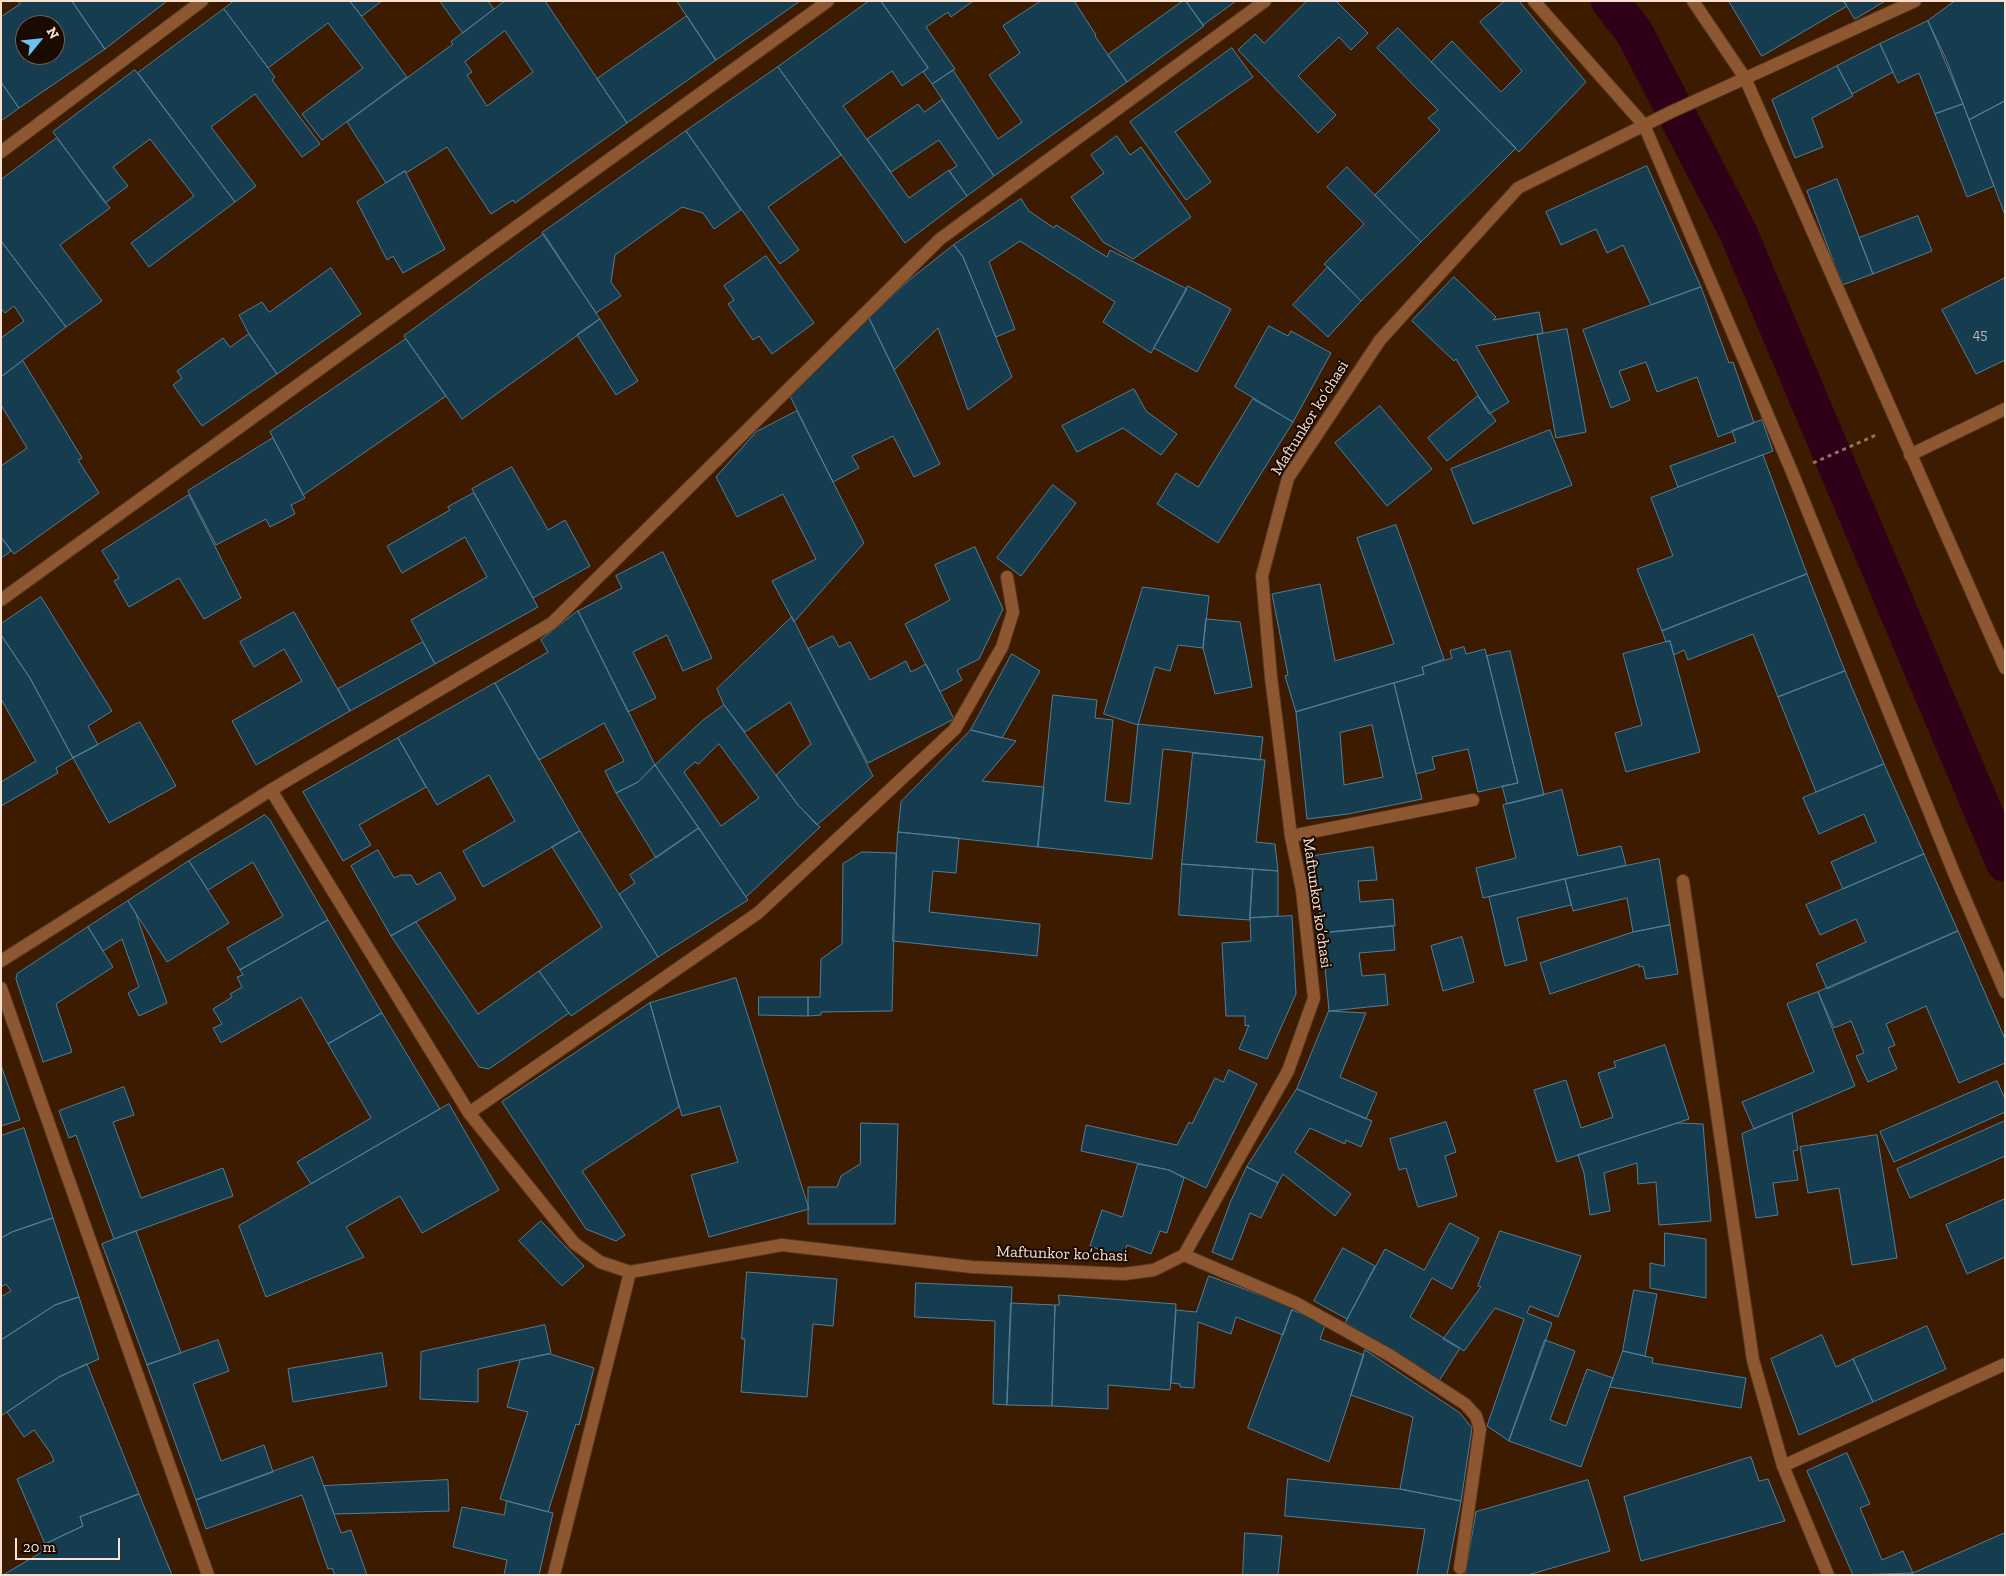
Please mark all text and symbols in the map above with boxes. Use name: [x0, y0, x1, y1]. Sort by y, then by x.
north arrow: [15, 15, 65, 65]
text: N: [43, 24, 63, 42]
house number: 45: [1973, 327, 1987, 343]
street label: Maftunkor ko’chasi: [1267, 357, 1353, 479]
street label: Maftunkor ko’chasi: [1298, 837, 1336, 969]
street label: Maftunkor ko’chasi: [996, 1242, 1128, 1266]
scale bar: [18, 1528, 122, 1560]
text: 20 m: [23, 1538, 56, 1556]

